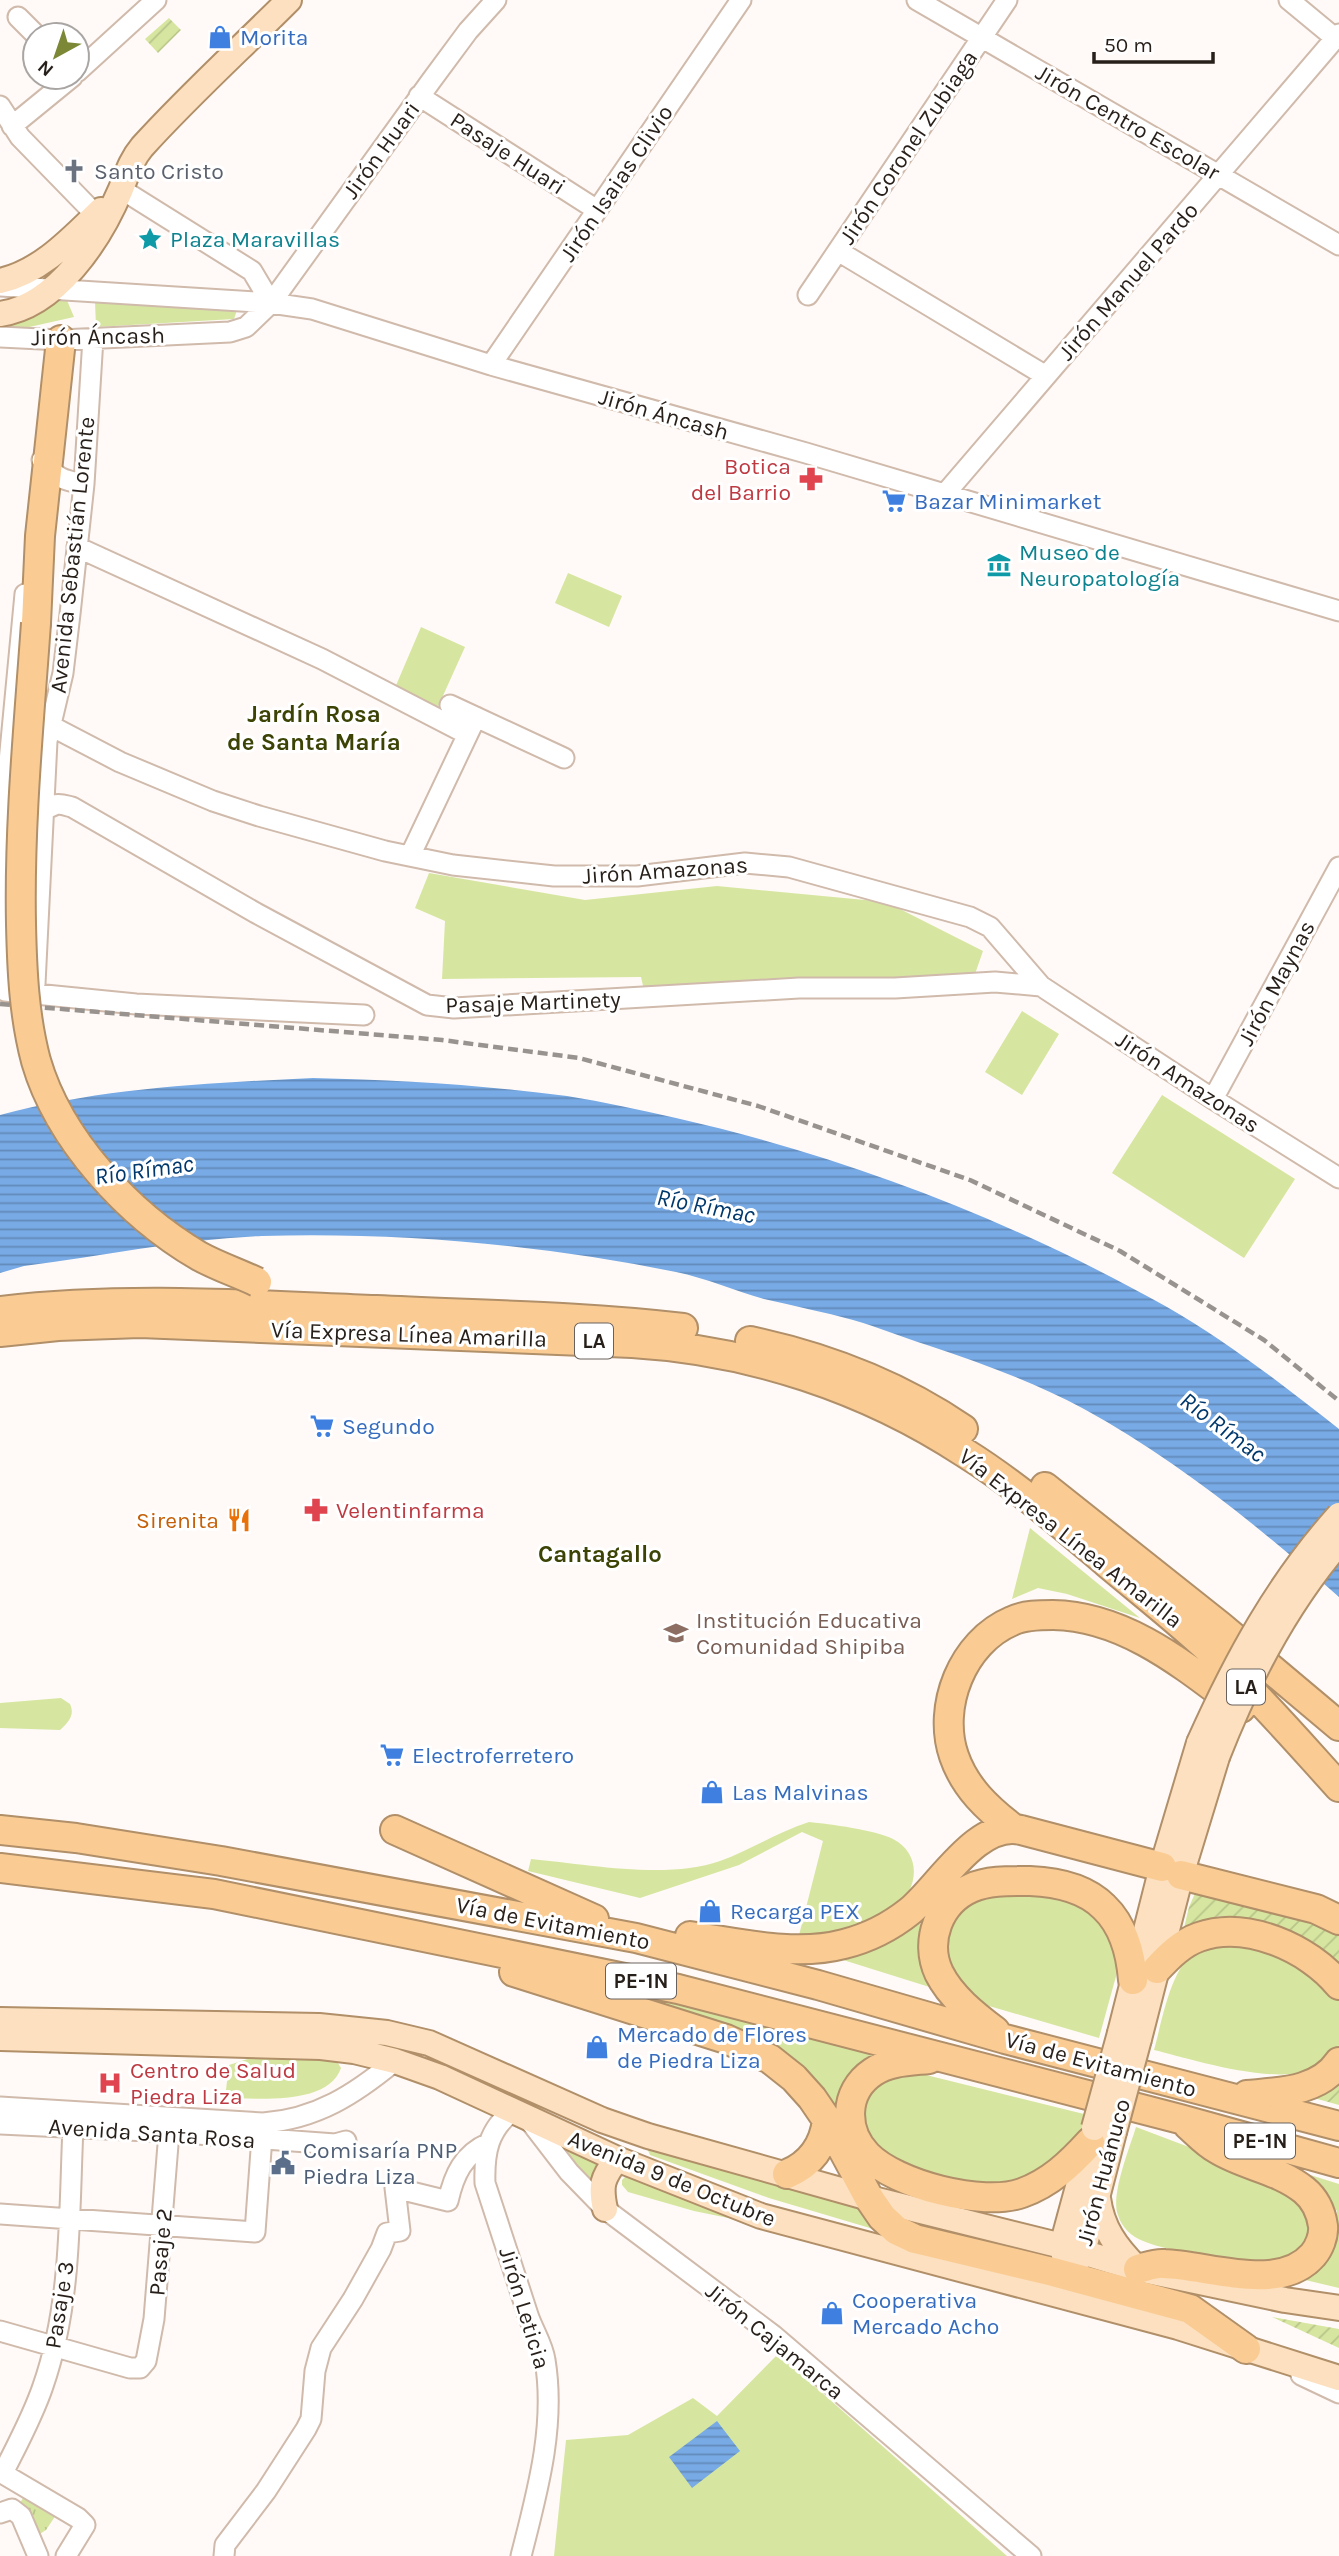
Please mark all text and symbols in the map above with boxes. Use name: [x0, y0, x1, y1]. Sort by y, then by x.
north arrow: [21, 21, 91, 91]
scale bar: [1094, 21, 1213, 65]
shop icon: Morita: [206, 23, 234, 51]
place label: Morita: [240, 24, 309, 51]
text: 50 m: [1104, 33, 1153, 57]
street label: Jirón Coronel Zubiaga: [834, 45, 983, 249]
text: N: [33, 55, 58, 81]
street label: Jirón Centro Escolar: [1031, 59, 1225, 186]
street label: Jirón Huari: [337, 96, 426, 204]
street label: Jirón Isaias Clivio: [554, 100, 679, 267]
street label: Pasaje Huari: [445, 106, 570, 201]
church icon: Santo Cristo: [60, 157, 88, 185]
place label: Santo Cristo: [94, 158, 224, 185]
street label: Jirón Manuel Pardo: [1053, 197, 1204, 366]
place icon: Plaza Maravillas: [136, 225, 164, 253]
place label: Plaza Maravillas: [170, 226, 340, 253]
street label: Jirón Áncash: [31, 322, 165, 351]
street label: Jirón Áncash: [596, 383, 732, 446]
street label: Avenida Sebastián Lorente: [45, 415, 100, 695]
place label: Botica del Barrio: [691, 453, 791, 506]
pharmacy icon: Botica del Barrio: [797, 465, 825, 493]
supermarket icon: Bazar Minimarket: [880, 487, 908, 515]
place label: Bazar Minimarket: [914, 488, 1102, 515]
place label: Museo de Neuropatología: [1019, 539, 1180, 592]
museum icon: Museo de Neuropatología: [985, 551, 1013, 579]
district label: Jardín Rosa de Santa María: [227, 700, 401, 756]
street label: Jirón Amazonas: [581, 851, 749, 890]
street label: Jirón Maynas: [1232, 916, 1321, 1050]
street label: Pasaje Martinety: [445, 986, 622, 1019]
street label: Jirón Amazonas: [1111, 1026, 1265, 1139]
water label: Río Rímac: [93, 1149, 195, 1191]
water label: Río Rímac: [654, 1183, 758, 1229]
street label: Vía Expresa Línea Amarilla: [271, 1316, 547, 1353]
road number: LA: [575, 1324, 613, 1358]
water label: Río Rímac: [1175, 1386, 1271, 1468]
supermarket icon: Segundo: [308, 1412, 336, 1440]
place label: Segundo: [342, 1413, 435, 1440]
street label: Vía Expresa Línea Amarilla: [954, 1443, 1188, 1634]
pharmacy icon: Velentinfarma: [302, 1496, 330, 1524]
place label: Velentinfarma: [336, 1497, 485, 1524]
restaurant icon: Sirenita: [225, 1506, 253, 1534]
place label: Sirenita: [136, 1507, 219, 1534]
district label: Cantagallo: [538, 1540, 662, 1568]
place label: Institución Educativa Comunidad Shipiba: [696, 1607, 922, 1660]
school or university icon: Institución Educativa Comunidad Shipiba: [662, 1619, 690, 1647]
road number: LA: [1227, 1670, 1265, 1704]
supermarket icon: Electroferretero: [378, 1741, 406, 1769]
place label: Electroferretero: [412, 1742, 574, 1769]
shop icon: Las Malvinas: [698, 1778, 726, 1806]
place label: Las Malvinas: [732, 1779, 869, 1806]
street label: Vía de Evitamiento: [454, 1891, 652, 1956]
shop icon: Recarga PEX: [696, 1897, 724, 1925]
place label: Recarga PEX: [730, 1898, 860, 1925]
road number: PE-1N: [606, 1964, 676, 1998]
place label: Mercado de Flores de Piedra Liza: [617, 2021, 807, 2074]
street label: Vía de Evitamiento: [1002, 2026, 1199, 2103]
shop icon: Mercado de Flores de Piedra Liza: [583, 2033, 611, 2061]
place label: Centro de Salud Piedra Liza: [130, 2057, 296, 2110]
hospital icon: Centro de Salud Piedra Liza: [96, 2069, 124, 2097]
street label: Jirón Huánuco: [1071, 2096, 1136, 2248]
street label: Avenida Santa Rosa: [48, 2113, 256, 2154]
street label: Avenida 9 de Octubre: [564, 2124, 779, 2232]
road number: PE-1N: [1225, 2124, 1295, 2158]
place label: Comisaría PNP Piedra Liza: [303, 2137, 457, 2190]
public building icon: Comisaría PNP Piedra Liza: [269, 2149, 297, 2177]
street label: Pasaje 2: [143, 2207, 178, 2297]
street label: Jirón Leticia: [493, 2244, 556, 2372]
street label: Pasaje 3: [39, 2259, 80, 2351]
street label: Jirón Cajamarca: [700, 2277, 849, 2405]
place label: Cooperativa Mercado Acho: [852, 2287, 999, 2340]
shop icon: Cooperativa Mercado Acho: [818, 2299, 846, 2327]

